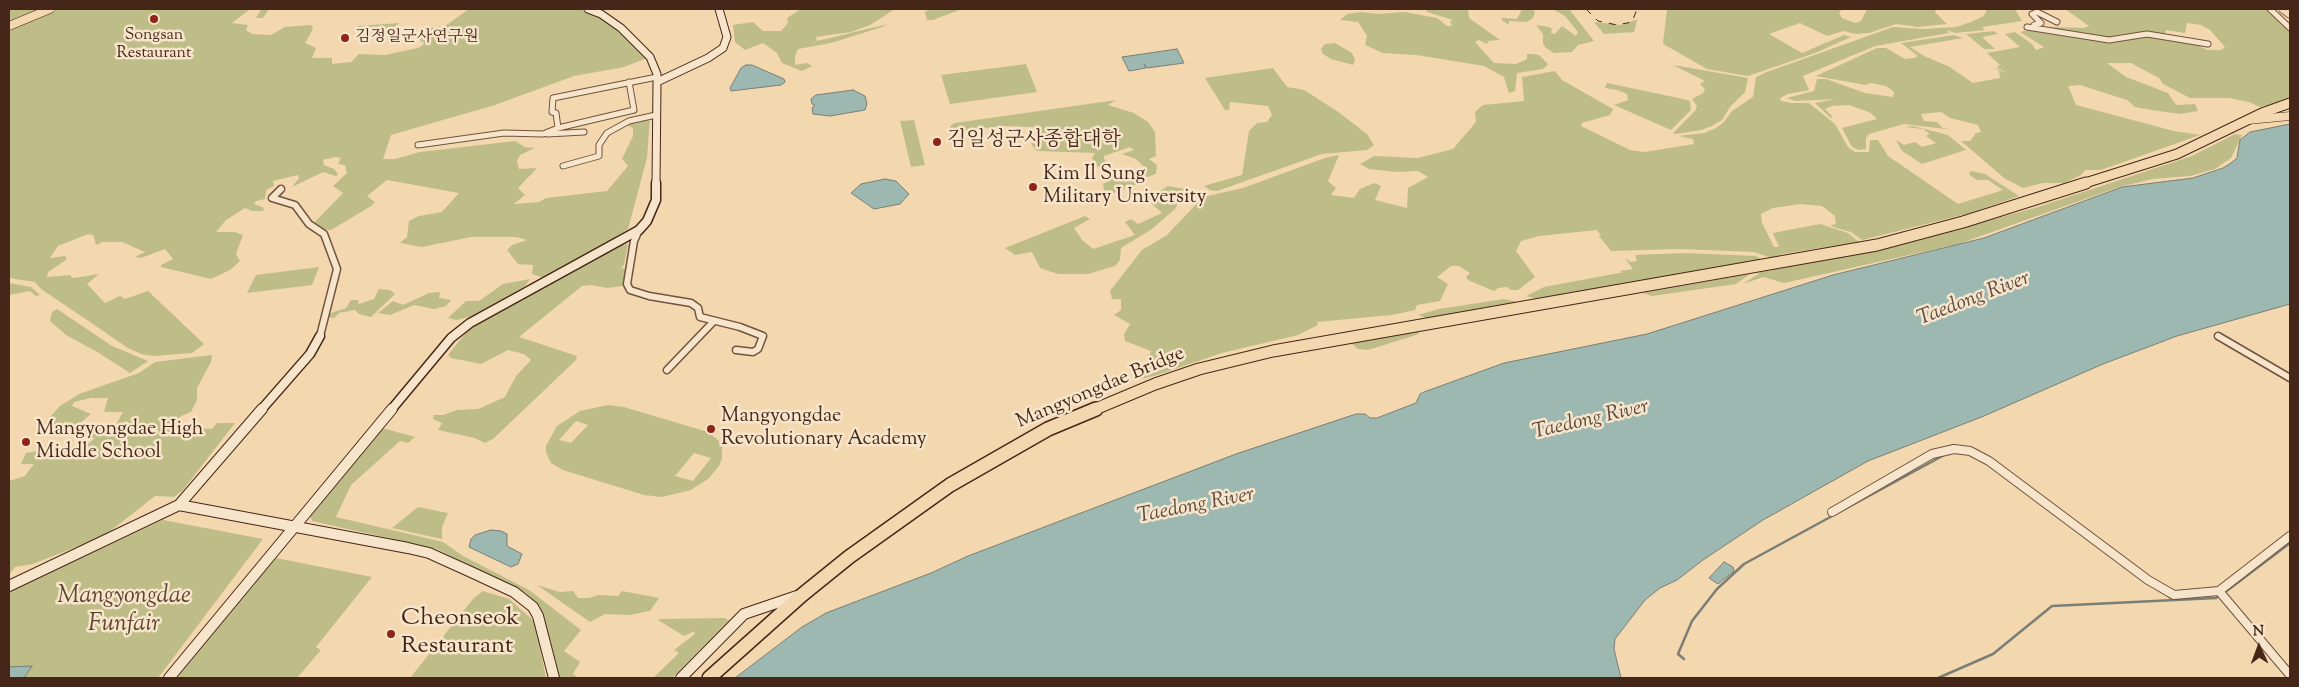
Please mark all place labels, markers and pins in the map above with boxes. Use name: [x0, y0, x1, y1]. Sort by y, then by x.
marker: Songsan Restaurant: [148, 13, 160, 25]
place label: Songsan Restaurant: [117, 26, 191, 64]
place label: 김정일군사연구원: [355, 28, 479, 48]
marker: 김정일군사연구원: [339, 32, 351, 44]
place label: 김일성군사종합대학: [947, 130, 1121, 154]
marker: 김일성군사종합대학: [931, 136, 943, 148]
place label: Kim Il Sung Military University: [1043, 164, 1206, 211]
marker: Kim Il Sung Military University: [1027, 181, 1039, 193]
place label: Mangyongdae Revolutionary Academy: [721, 406, 927, 453]
place label: Mangyongdae High Middle School: [36, 419, 203, 466]
marker: Mangyongdae Revolutionary Academy: [705, 423, 717, 435]
marker: Mangyongdae High Middle School: [20, 436, 32, 448]
place label: Cheonseok Restaurant: [401, 606, 519, 662]
marker: Cheonseok Restaurant: [385, 628, 397, 640]

